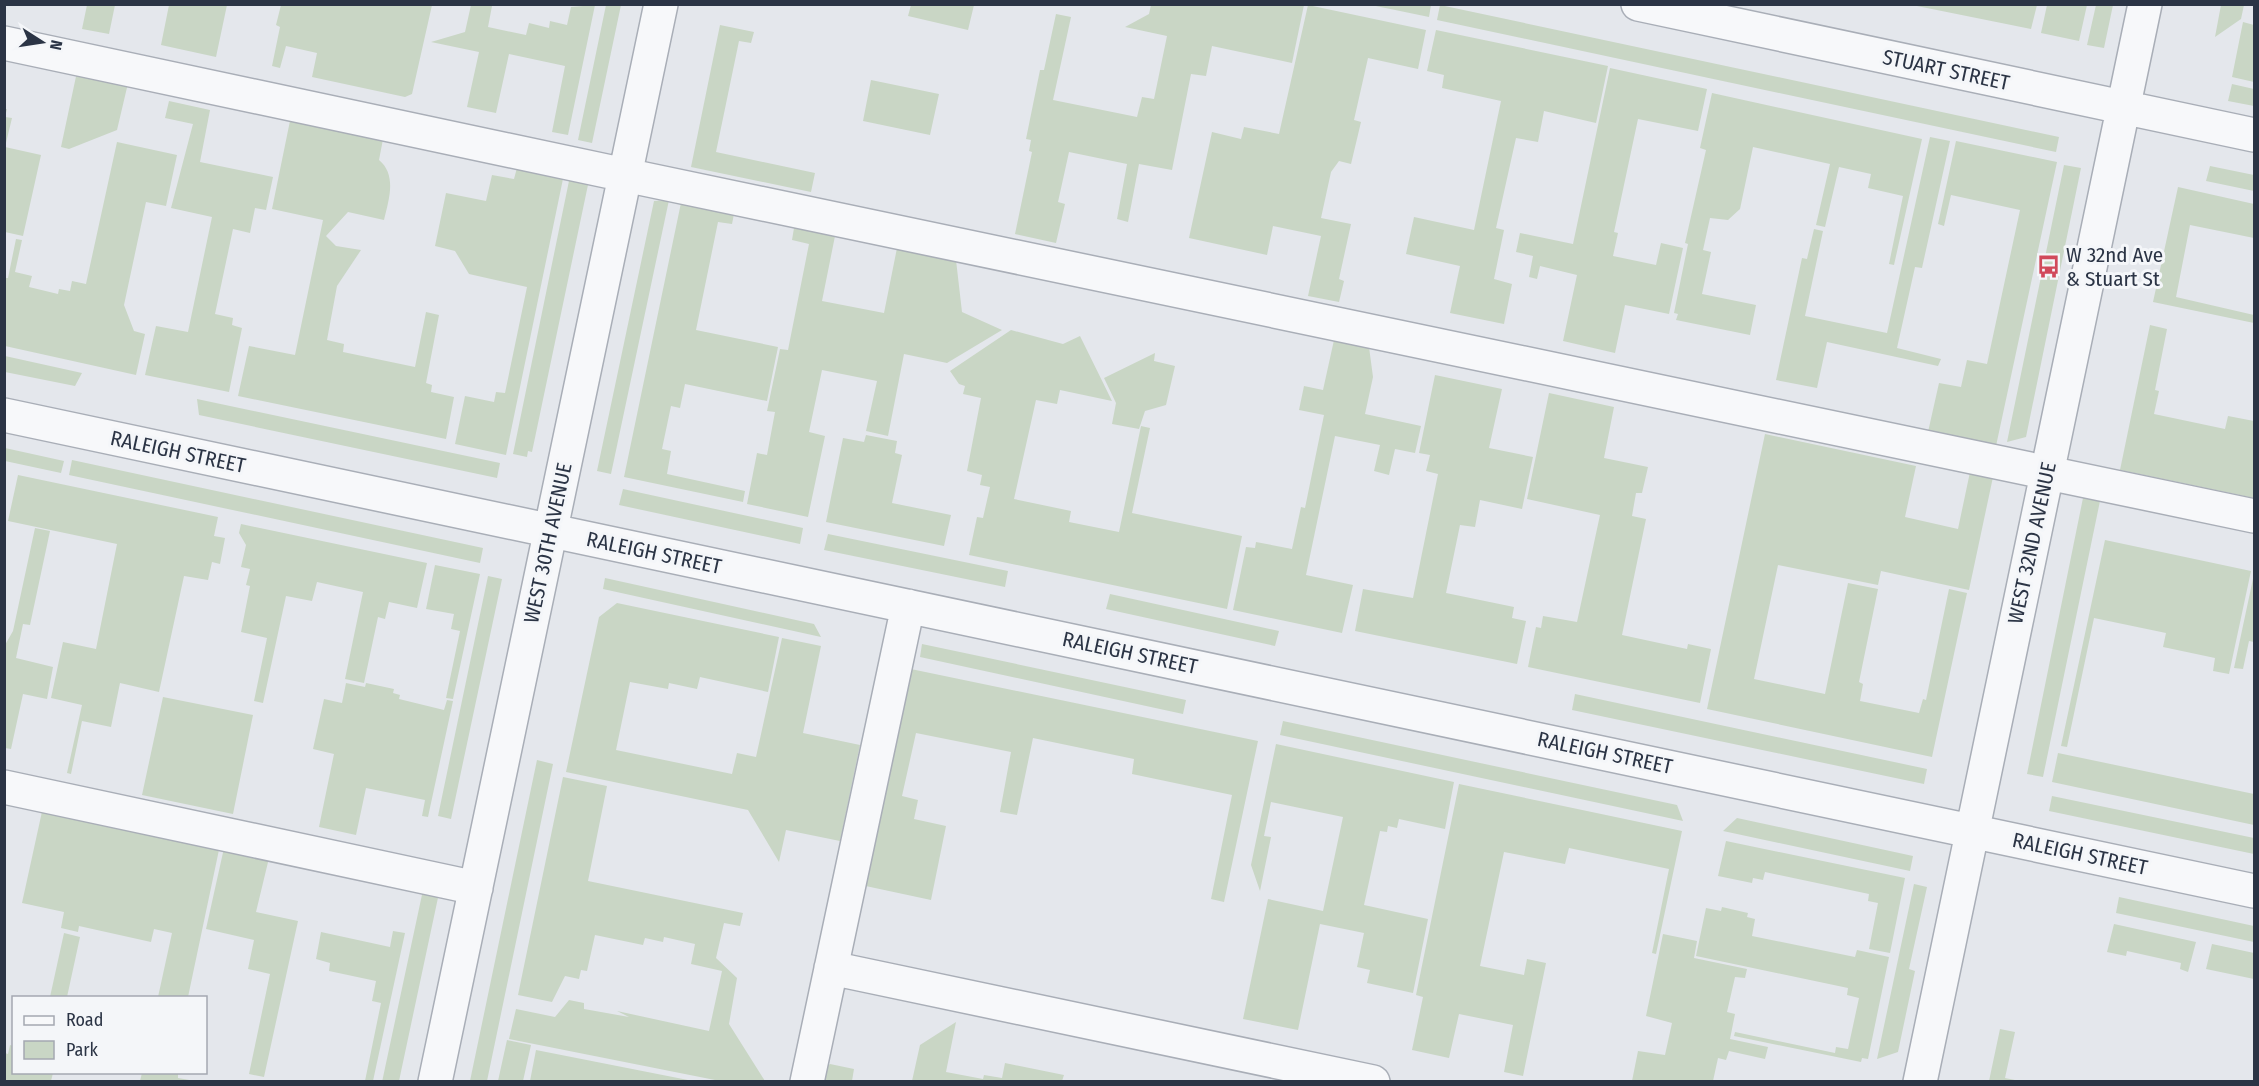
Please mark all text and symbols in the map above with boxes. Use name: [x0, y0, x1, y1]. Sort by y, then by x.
north arrow: [12, 12, 72, 72]
text: N: [46, 38, 66, 52]
street label: STUART STREET: [1880, 44, 2012, 96]
place label: W 32nd Ave & Stuart St: [2066, 242, 2163, 292]
bus stop icon: W 32nd Ave & Stuart St: [2035, 254, 2061, 280]
street label: RALEIGH STREET: [108, 425, 248, 479]
street label: WEST 30TH AVENUE: [518, 460, 578, 626]
street label: WEST 32ND AVENUE: [2002, 460, 2062, 626]
street label: RALEIGH STREET: [584, 526, 724, 580]
street label: RALEIGH STREET: [1060, 626, 1200, 680]
street label: RALEIGH STREET: [1535, 726, 1675, 780]
street label: RALEIGH STREET: [2010, 827, 2150, 881]
legend: [12, 996, 207, 1074]
text: Road: [66, 1009, 103, 1031]
text: Park: [66, 1039, 99, 1061]

